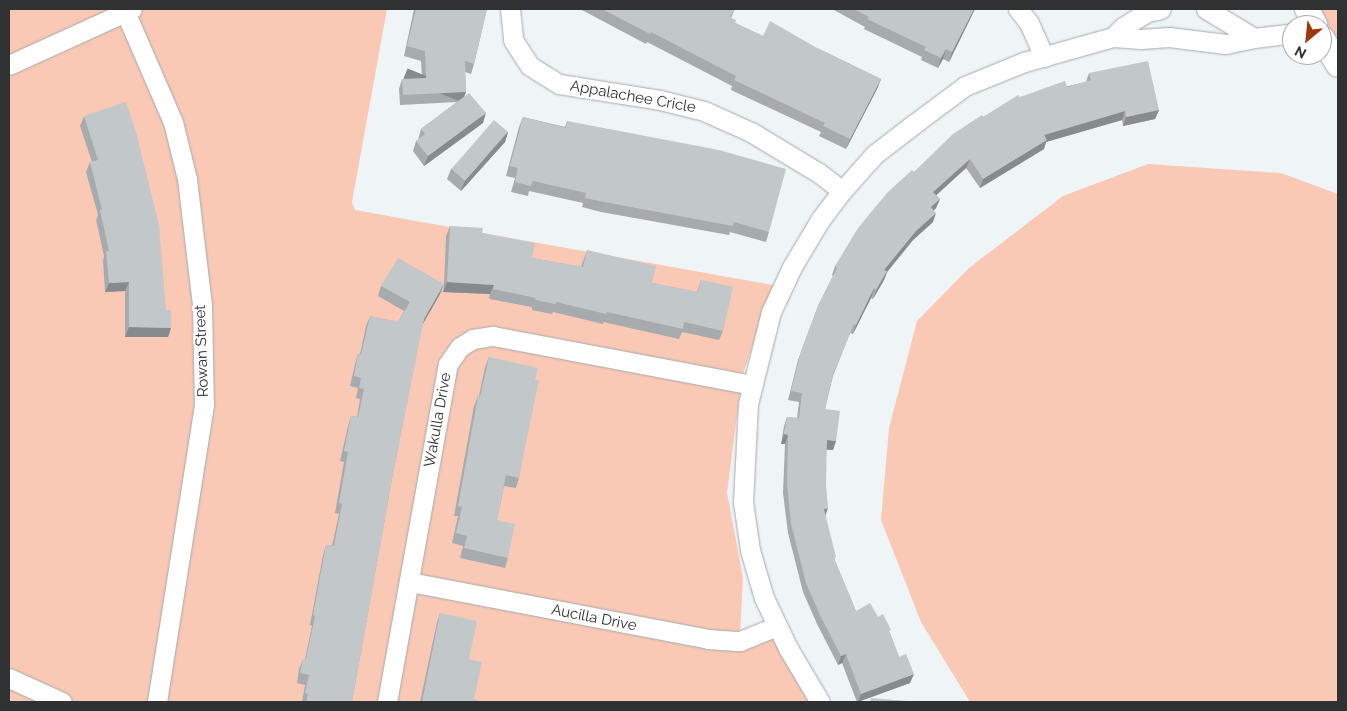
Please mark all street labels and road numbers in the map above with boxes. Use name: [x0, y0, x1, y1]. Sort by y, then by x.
street label: Appalachee Cricle: [569, 77, 697, 117]
street label: Rowan Street: [191, 304, 213, 398]
street label: Wakulla Drive: [421, 371, 455, 469]
street label: Aucilla Drive: [550, 601, 638, 635]

